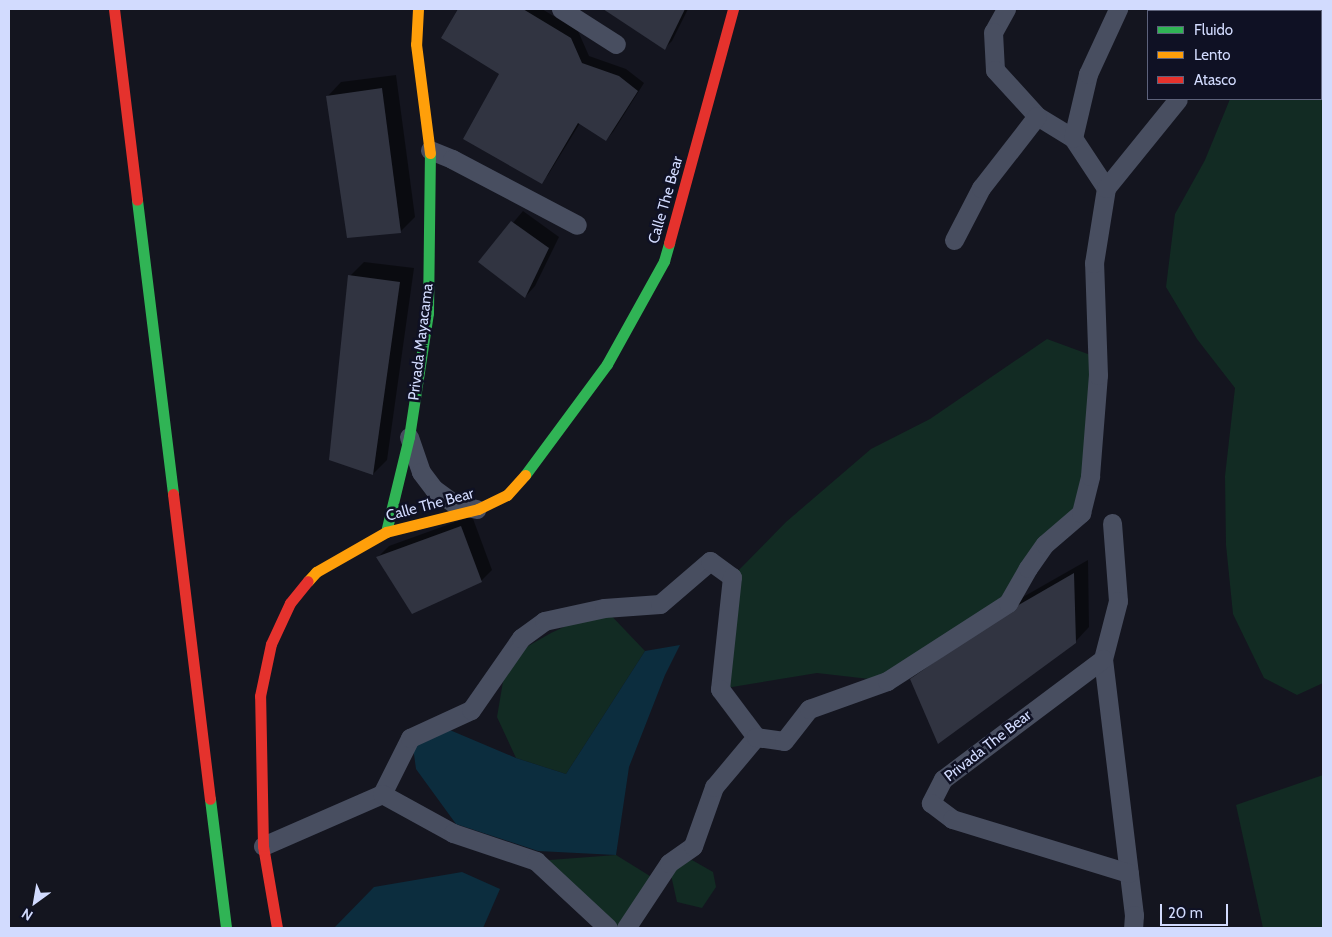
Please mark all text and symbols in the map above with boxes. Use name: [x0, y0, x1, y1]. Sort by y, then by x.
legend: [1147, 10, 1322, 100]
text: Fluido: [1194, 21, 1233, 39]
text: Lento: [1194, 46, 1231, 64]
text: Atasco: [1194, 71, 1236, 89]
street label: Calle The Bear: [645, 154, 687, 246]
street label: Privada Mayacama: [405, 282, 437, 402]
street label: Calle The Bear: [384, 485, 476, 525]
street label: Privada The Bear: [941, 706, 1035, 786]
north arrow: [10, 877, 60, 927]
scale bar: [1162, 894, 1230, 926]
text: N: [18, 904, 36, 925]
text: 20 m: [1168, 904, 1203, 922]

